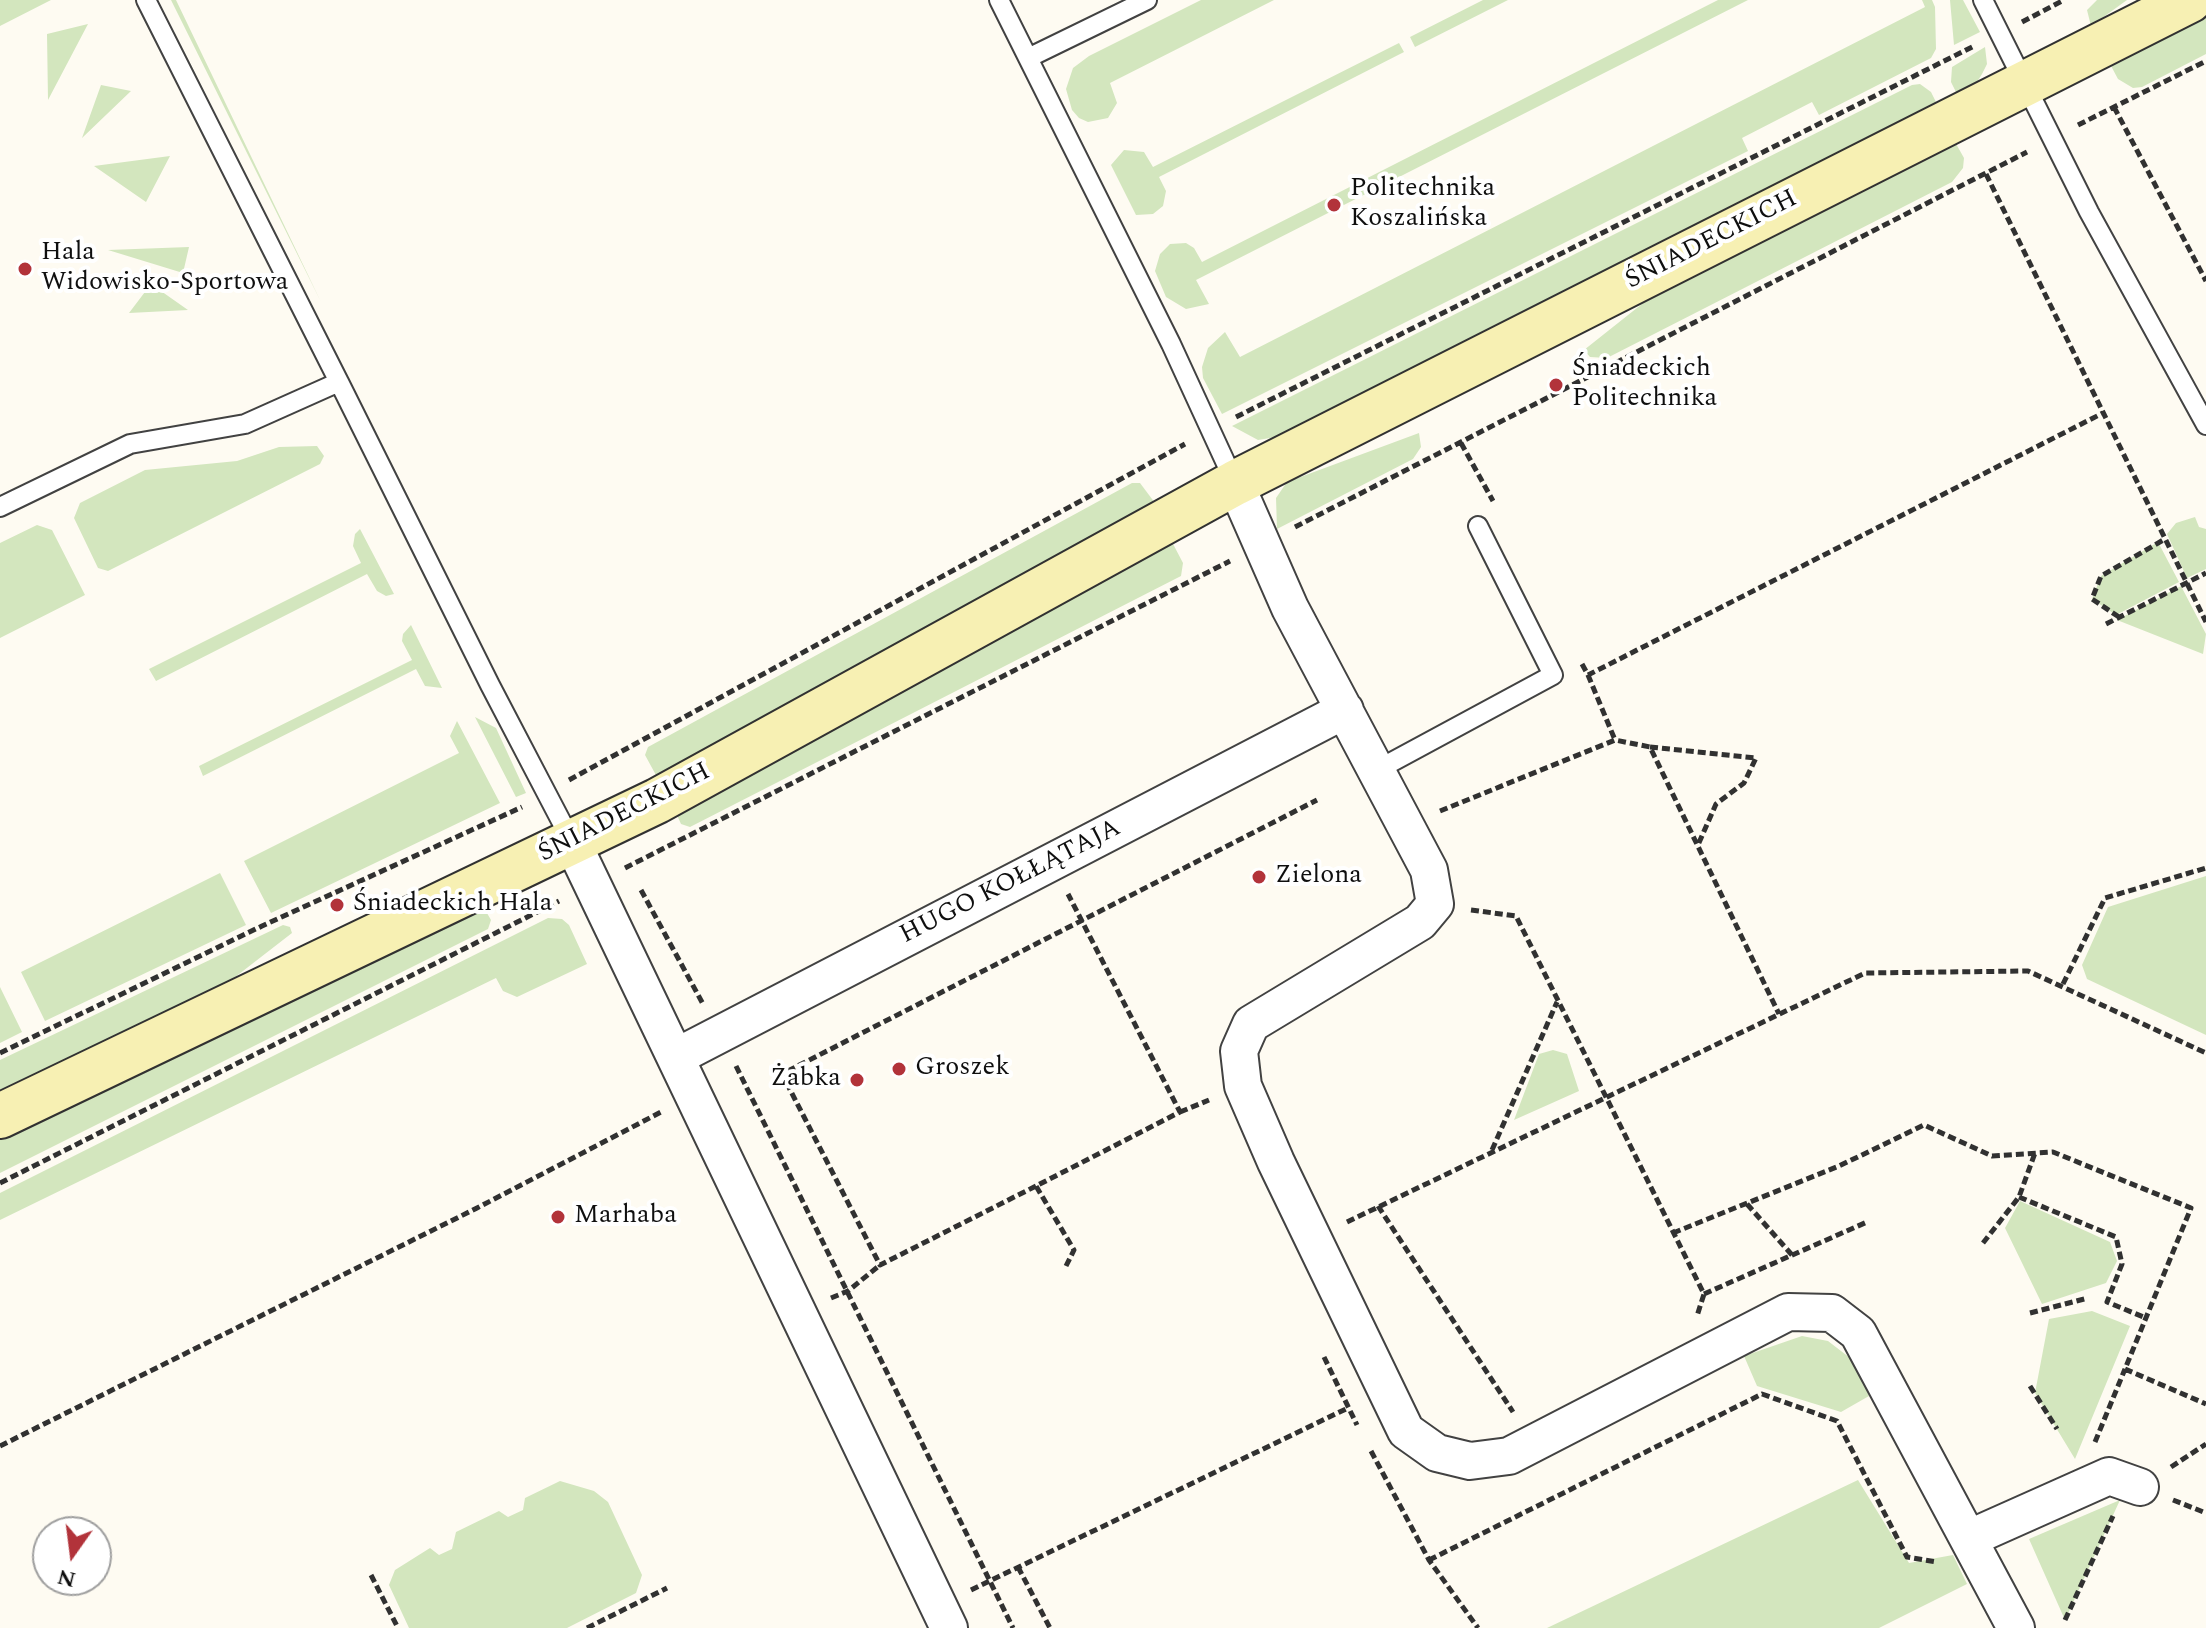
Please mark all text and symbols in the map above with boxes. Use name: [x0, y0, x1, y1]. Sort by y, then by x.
place label: Politechnika Koszalińska: [1350, 174, 1495, 236]
street label: ŚNIADECKICH: [1621, 184, 1803, 298]
marker: Politechnika Koszalińska: [1325, 196, 1343, 214]
place label: Hala Widowisko-Sportowa: [41, 238, 289, 300]
marker: Hala Widowisko-Sportowa: [16, 260, 34, 278]
place label: Śniadeckich Politechnika: [1572, 354, 1717, 416]
marker: Śniadeckich Politechnika: [1547, 376, 1565, 394]
street label: ŚNIADECKICH: [534, 757, 716, 871]
street label: HUGO KOŁŁĄTAJA: [895, 814, 1127, 952]
place label: Zielona: [1275, 861, 1362, 893]
marker: Zielona: [1250, 868, 1268, 886]
place label: Śniadeckich Hala: [353, 889, 552, 921]
marker: Śniadeckich Hala: [328, 896, 346, 914]
place label: Groszek: [915, 1053, 1010, 1085]
marker: Groszek: [890, 1060, 908, 1078]
place label: Żabka: [770, 1064, 841, 1096]
marker: Żabka: [848, 1071, 866, 1089]
place label: Marhaba: [574, 1201, 677, 1233]
marker: Marhaba: [549, 1208, 567, 1226]
north arrow: [32, 1516, 112, 1596]
text: N: [54, 1560, 79, 1596]

